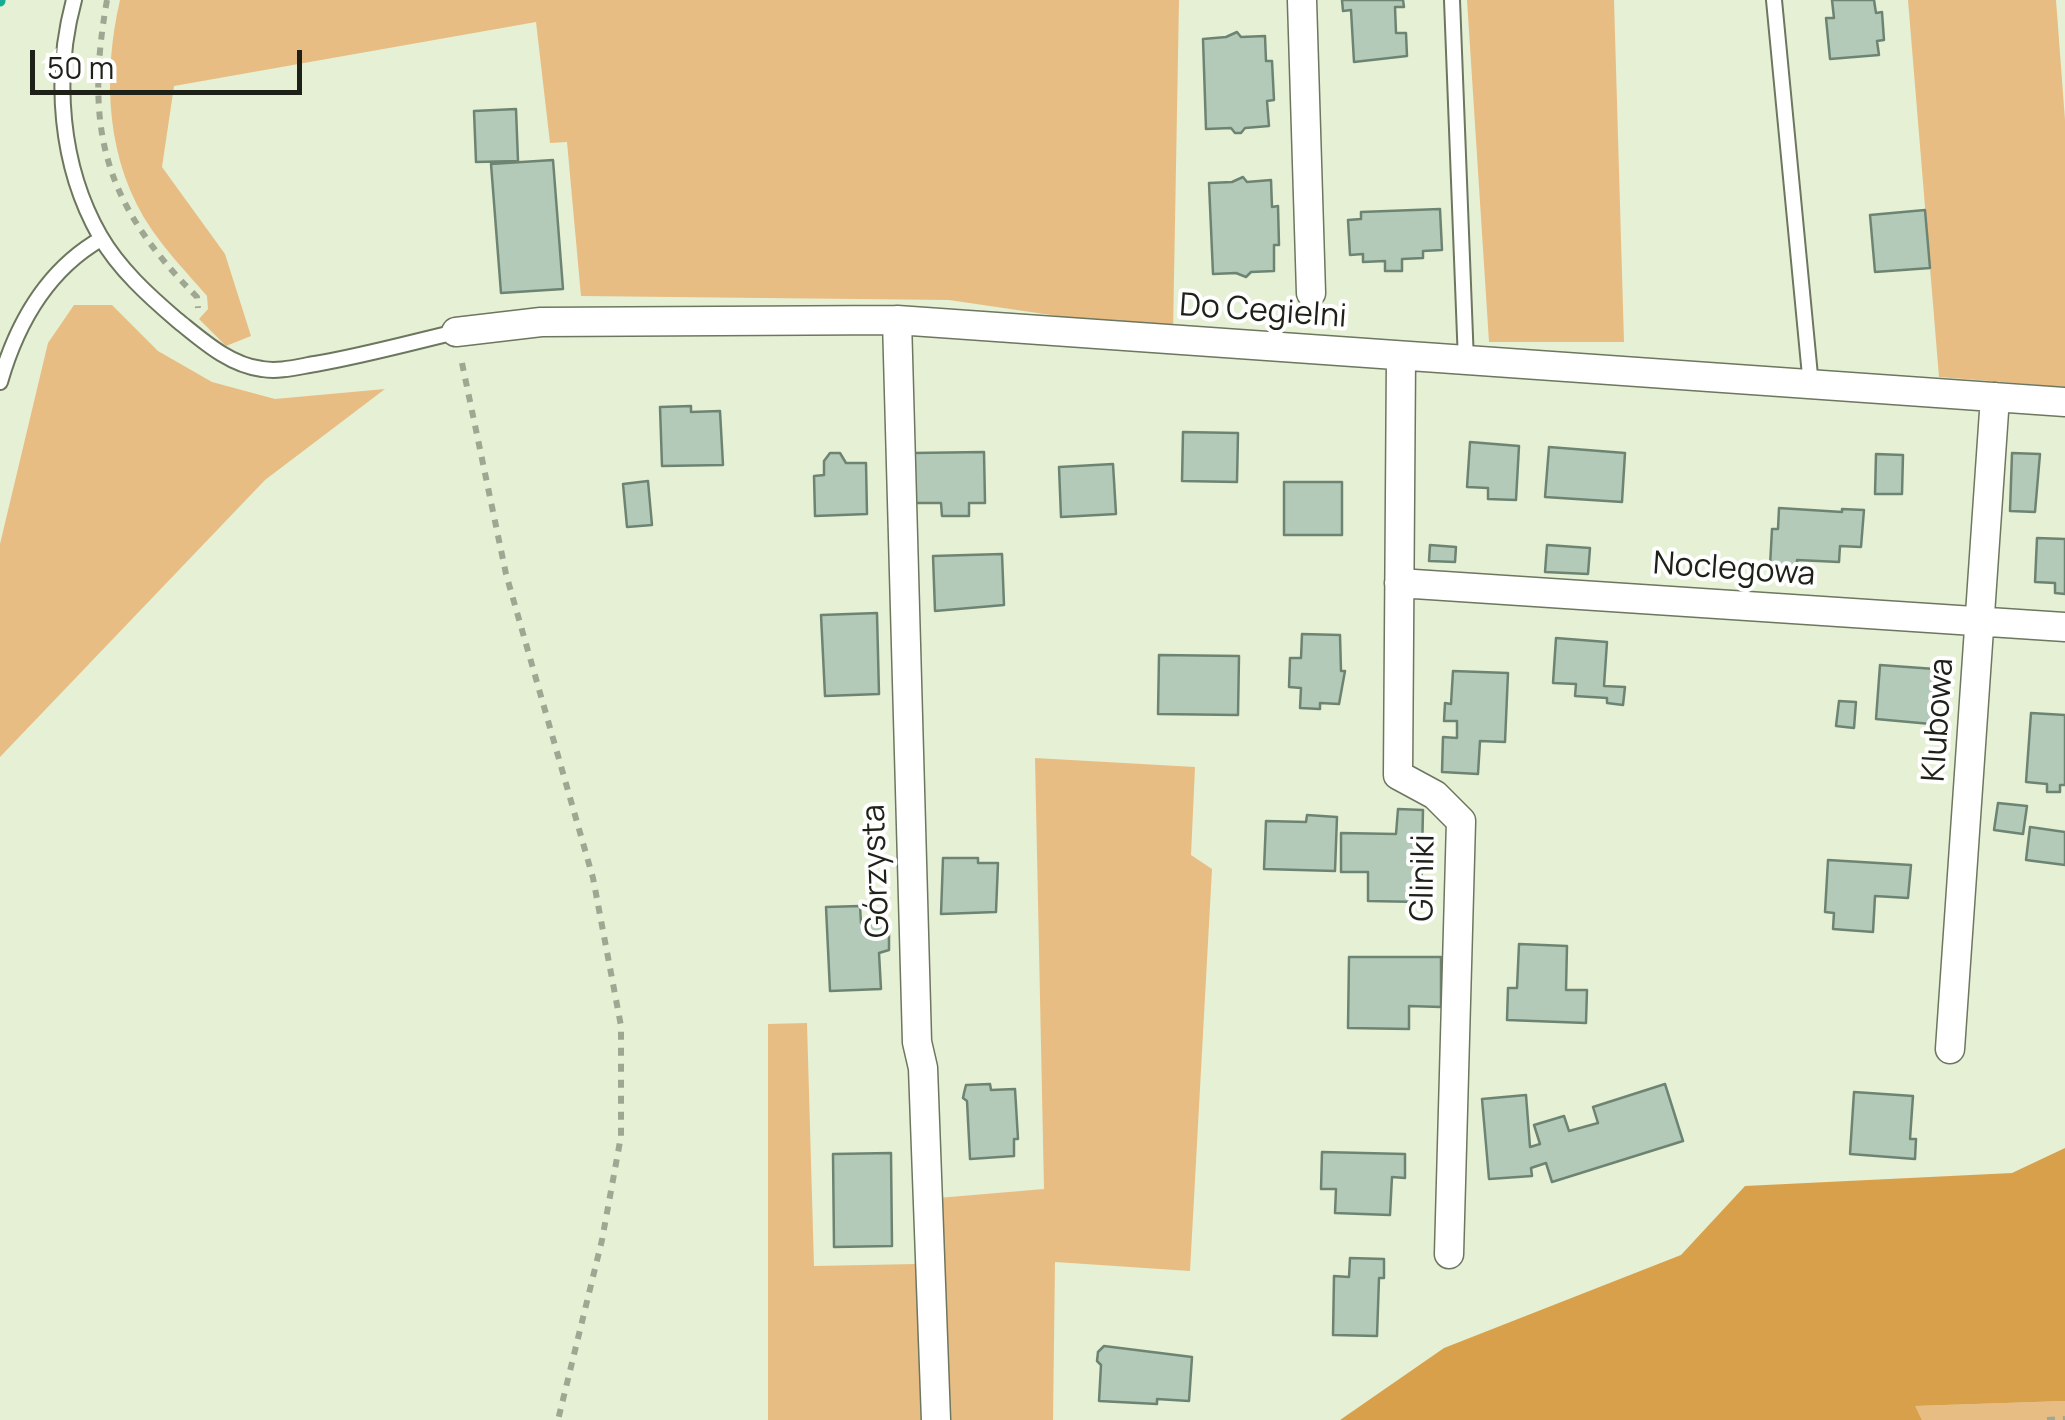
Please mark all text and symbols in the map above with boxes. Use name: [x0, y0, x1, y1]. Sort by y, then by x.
scale bar: [35, 30, 308, 92]
text: 50 m: [47, 47, 114, 88]
street label: Do Cegielni: [1178, 287, 1348, 337]
street label: Noclegowa: [1651, 545, 1817, 595]
street label: Klubowa: [1916, 657, 1962, 783]
street label: Górzysta: [855, 804, 899, 938]
street label: Gliniki: [1404, 834, 1444, 922]

